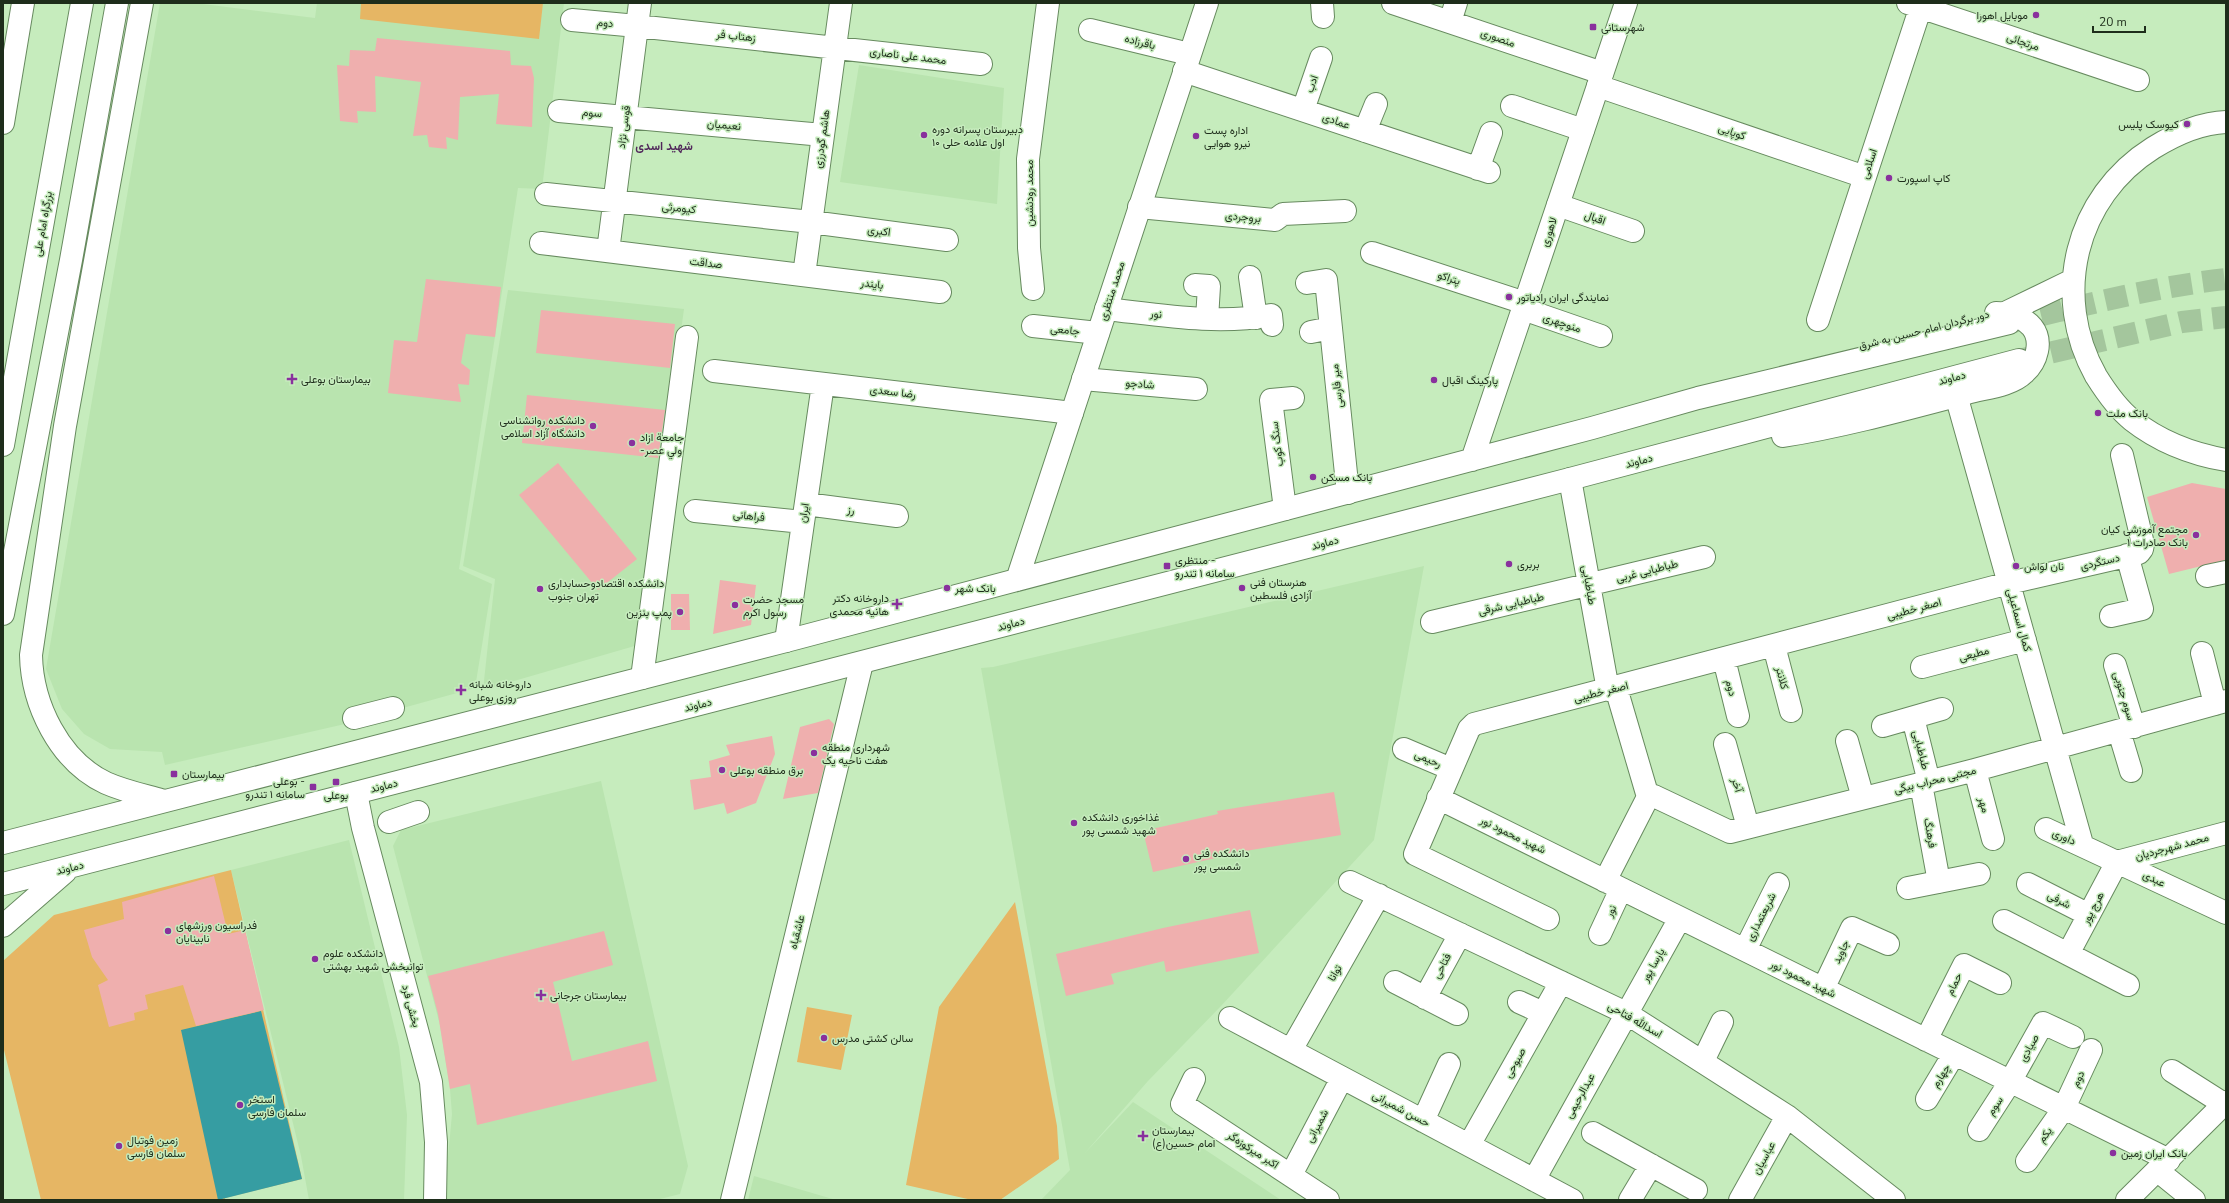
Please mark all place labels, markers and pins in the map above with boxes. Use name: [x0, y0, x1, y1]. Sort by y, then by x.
place label: موبایل اهورا: [1976, 8, 2028, 23]
marker: موبایل اهورا: [2031, 10, 2041, 20]
place label: شهرستانی: [1601, 20, 1645, 35]
marker: شهرستانی: [1588, 22, 1598, 32]
place label: کیوسک پلیس: [2118, 117, 2179, 132]
marker: کیوسک پلیس: [2182, 119, 2192, 129]
place label: دبیرستان پسرانه دوره اول علامه حلی ۱۰: [932, 122, 1023, 150]
place label: اداره پست نیرو هوایی: [1204, 123, 1250, 151]
marker: دبیرستان پسرانه دوره اول علامه حلی ۱۰: [919, 130, 929, 140]
marker: اداره پست نیرو هوایی: [1191, 131, 1201, 141]
place label: کاپ اسپورت: [1897, 171, 1951, 186]
marker: کاپ اسپورت: [1884, 173, 1894, 183]
place label: نمایندگی ایران رادیاتور: [1516, 290, 1609, 305]
marker: نمایندگی ایران رادیاتور: [1504, 292, 1514, 302]
place label: بیمارستان بوعلی: [301, 372, 371, 387]
marker: بیمارستان بوعلی: [286, 373, 298, 385]
place label: پارکینگ اقبال: [1442, 373, 1498, 388]
marker: پارکینگ اقبال: [1429, 375, 1439, 385]
place label: بانک ملت: [2106, 406, 2148, 421]
marker: بانک ملت: [2093, 408, 2103, 418]
place label: دانشکده روانشناسی دانشگاه آزاد اسلامی: [499, 413, 585, 441]
marker: دانشکده روانشناسی دانشگاه آزاد اسلامی: [588, 421, 598, 431]
place label: جامعة ازاد -ولي عصر: [640, 430, 684, 460]
marker: جامعة ازاد -ولي عصر: [627, 438, 637, 448]
place label: بانک مسکن: [1321, 470, 1372, 485]
marker: بانک مسکن: [1308, 472, 1318, 482]
place label: مجتمع آموزشی کیان ۱ بانک صادرات: [2101, 522, 2188, 550]
marker: مجتمع آموزشی کیان ۱ بانک صادرات: [2191, 530, 2201, 540]
place label: منتظری - سامانه ۱ تندرو: [1175, 553, 1235, 581]
place label: بربری: [1517, 557, 1539, 572]
marker: بربری: [1504, 559, 1514, 569]
place label: نان لواش: [2024, 559, 2064, 574]
marker: منتظری - سامانه ۱ تندرو: [1162, 561, 1172, 571]
marker: نان لواش: [2011, 561, 2021, 571]
place label: هنرستان فنی آزادی فلسطین: [1250, 575, 1313, 603]
place label: دانشکده اقتصادوحسابداری تهران جنوب: [548, 576, 664, 604]
place label: بانک شهر: [954, 581, 996, 596]
marker: بانک شهر: [942, 583, 952, 593]
marker: هنرستان فنی آزادی فلسطین: [1237, 583, 1247, 593]
marker: دانشکده اقتصادوحسابداری تهران جنوب: [535, 584, 545, 594]
place label: داروخانه دکتر هانیه محمدی: [830, 591, 889, 619]
place label: مسجد حضرت رسول اکرم: [743, 592, 804, 620]
marker: داروخانه دکتر هانیه محمدی: [892, 599, 902, 609]
marker: مسجد حضرت رسول اکرم: [730, 600, 740, 610]
place label: پمپ بنزین: [626, 605, 672, 620]
marker: پمپ بنزین: [675, 607, 685, 617]
place label: داروخانه شبانه روزی بوعلی: [469, 677, 531, 705]
marker: داروخانه شبانه روزی بوعلی: [456, 685, 466, 695]
place label: شهرداری منطقه هفت ناحیه یک: [822, 740, 890, 768]
marker: شهرداری منطقه هفت ناحیه یک: [809, 748, 819, 758]
place label: برق منطقه بوعلی: [730, 763, 803, 778]
marker: برق منطقه بوعلی: [717, 765, 727, 775]
place label: بیمارستان: [182, 767, 225, 782]
marker: بیمارستان: [169, 769, 179, 779]
place label: بوعلی - سامانه ۱ تندرو: [245, 774, 305, 802]
marker: بوعلی: [331, 777, 341, 787]
marker: بوعلی - سامانه ۱ تندرو: [308, 782, 318, 792]
place label: بوعلی: [324, 788, 348, 803]
place label: غذاخوری دانشکده شهید شمسی پور: [1081, 810, 1160, 838]
marker: غذاخوری دانشکده شهید شمسی پور: [1069, 818, 1079, 828]
place label: دانشکده فنی شمسی پور: [1193, 846, 1250, 874]
marker: دانشکده فنی شمسی پور: [1181, 854, 1191, 864]
place label: فدراسیون ورزشهای نابینایان: [176, 918, 257, 946]
marker: فدراسیون ورزشهای نابینایان: [163, 926, 173, 936]
place label: دانشکده علوم توانبخشی شهید بهشتی: [323, 946, 424, 974]
marker: دانشکده علوم توانبخشی شهید بهشتی: [310, 954, 320, 964]
place label: بیمارستان جرجانی: [550, 988, 627, 1003]
marker: بیمارستان جرجانی: [535, 989, 547, 1001]
place label: سالن کشتی مدرس: [832, 1031, 914, 1046]
marker: سالن کشتی مدرس: [819, 1033, 829, 1043]
place label: استخر سلمان فارسی: [247, 1092, 307, 1120]
marker: استخر سلمان فارسی: [235, 1100, 245, 1110]
place label: بیمارستان امام حسین(ع): [1152, 1123, 1215, 1151]
marker: بیمارستان امام حسین(ع): [1137, 1130, 1149, 1142]
place label: زمین فوتبال سلمان فارسی: [127, 1133, 186, 1161]
marker: زمین فوتبال سلمان فارسی: [114, 1141, 124, 1151]
place label: بانک ایران زمین: [2121, 1146, 2187, 1161]
marker: بانک ایران زمین: [2108, 1148, 2118, 1158]

